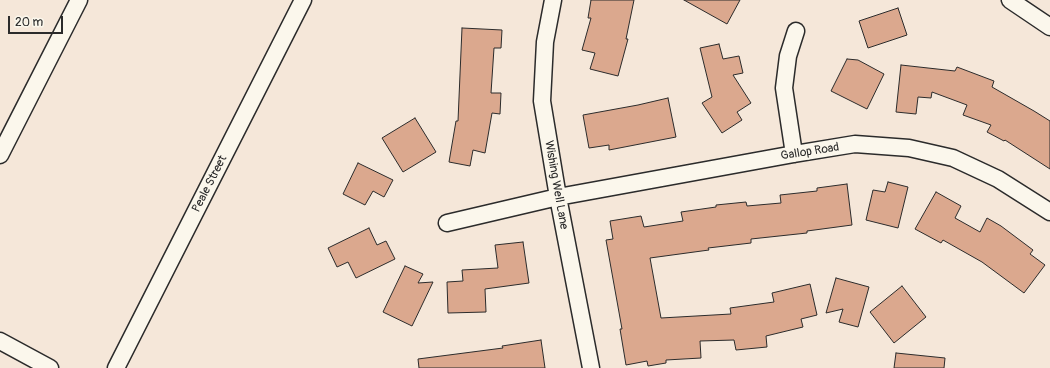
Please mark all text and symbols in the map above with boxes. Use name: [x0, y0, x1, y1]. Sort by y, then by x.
scale bar: [10, 8, 65, 34]
text: 20 m: [15, 15, 43, 30]
street label: Wishing Well Lane: [541, 139, 571, 231]
street label: Gallop Road: [780, 140, 840, 164]
street label: Peale Street: [190, 153, 230, 215]

